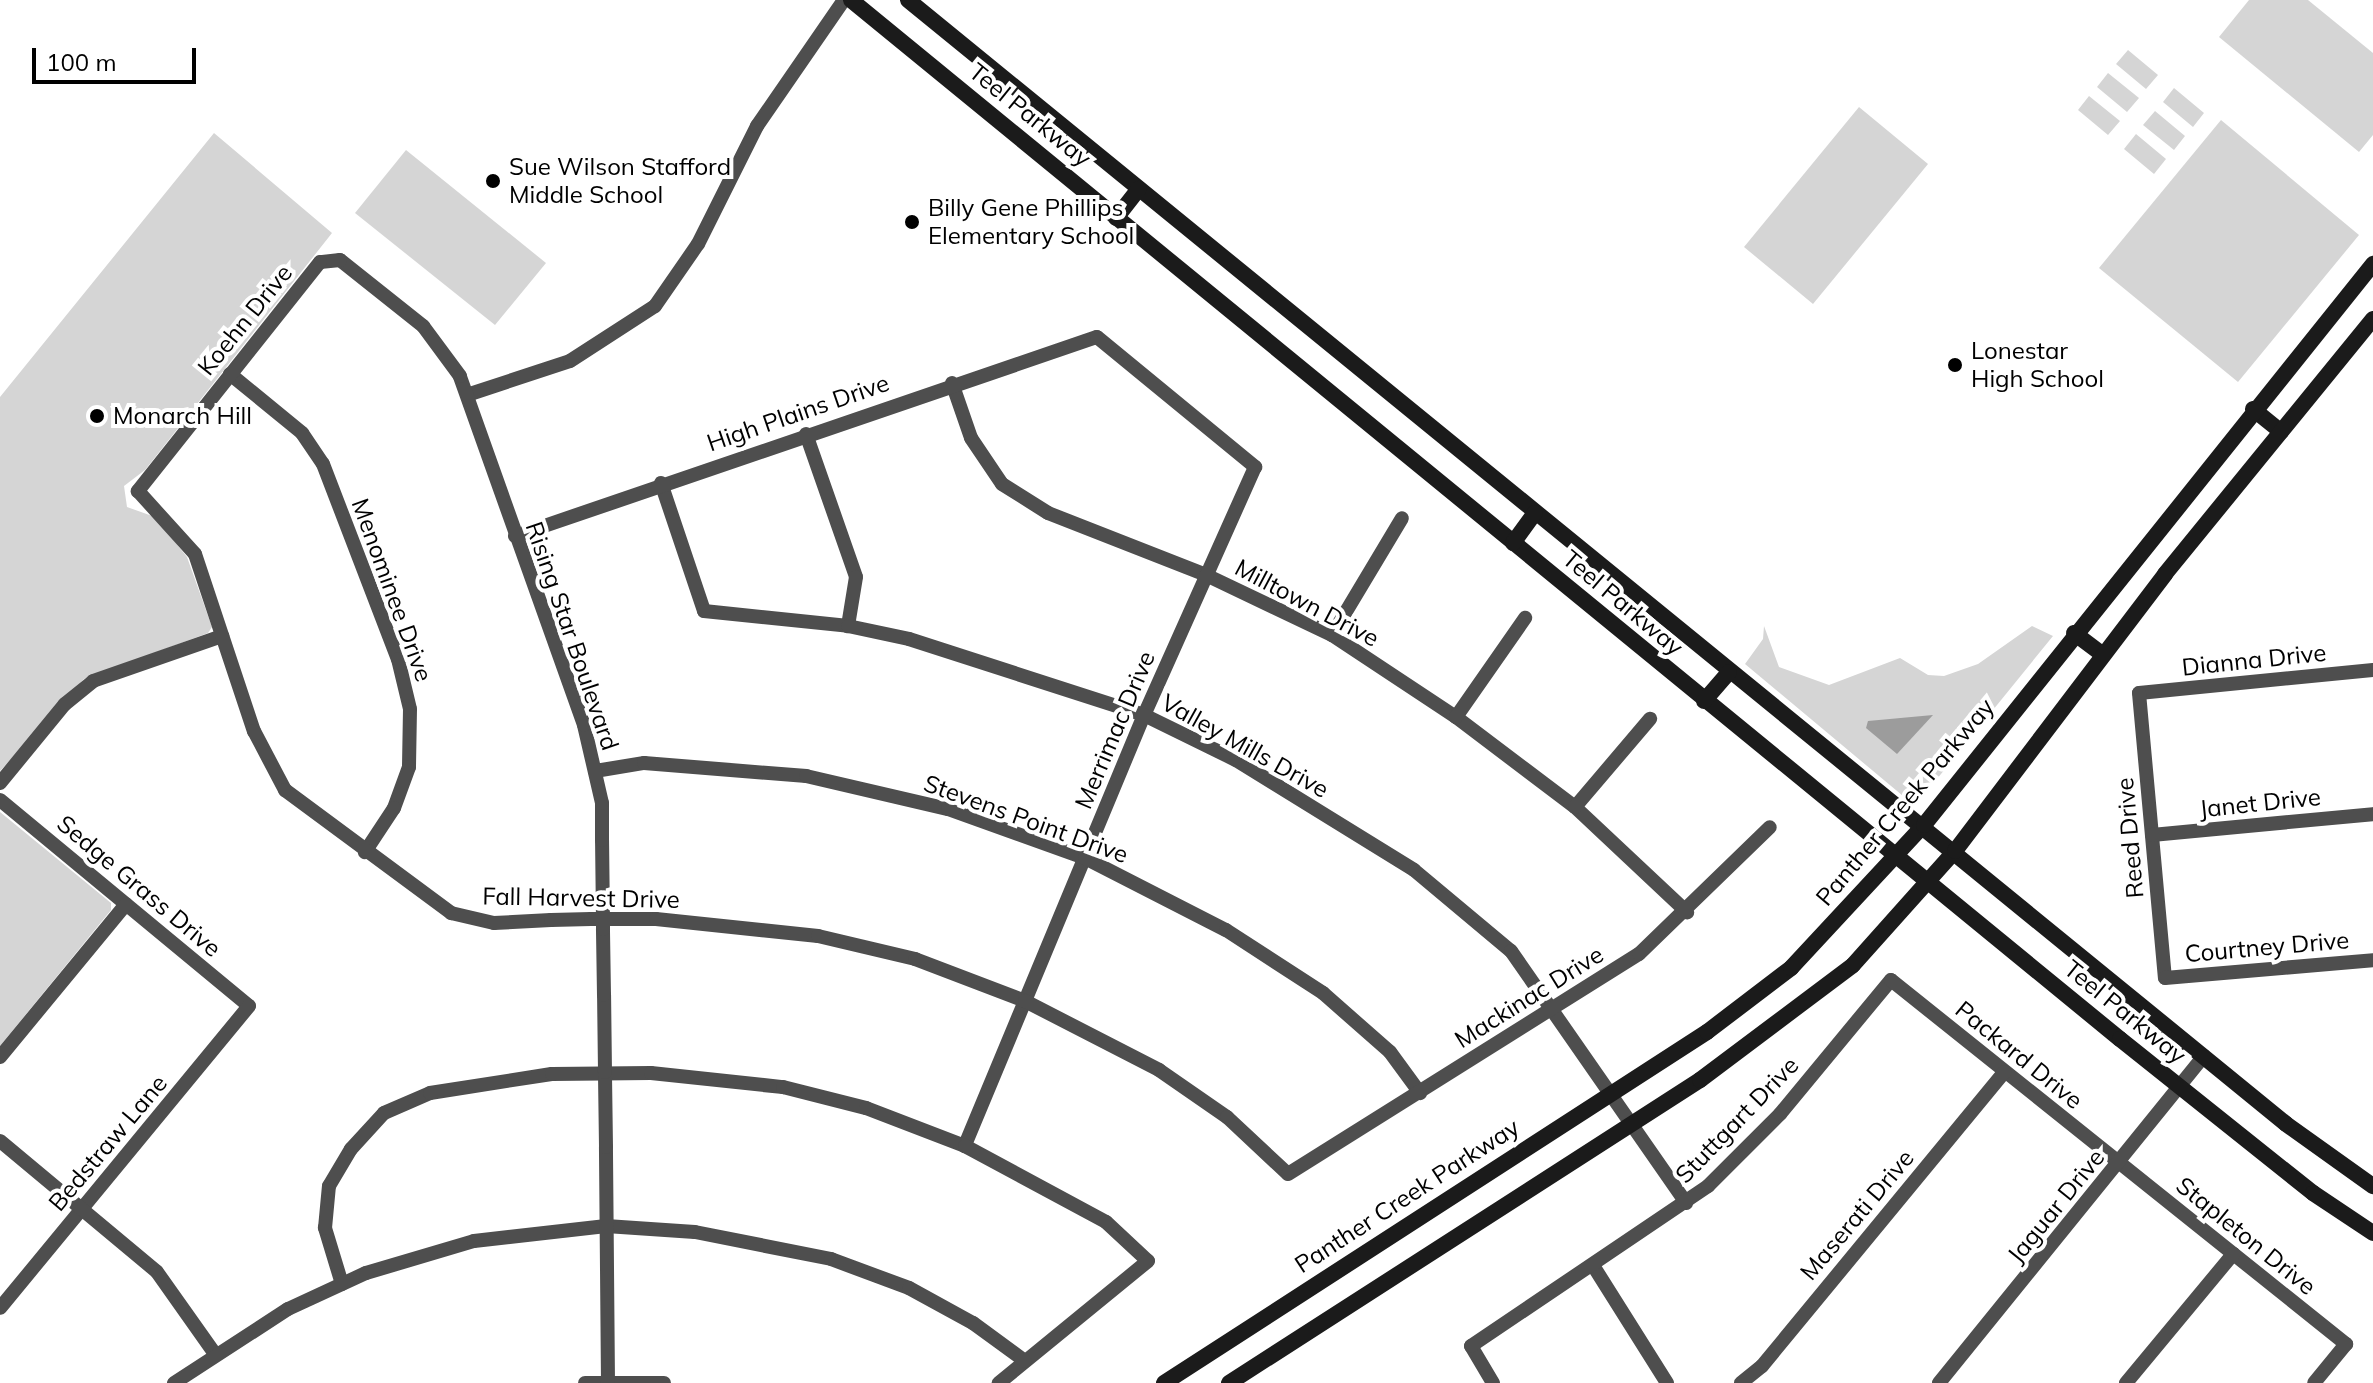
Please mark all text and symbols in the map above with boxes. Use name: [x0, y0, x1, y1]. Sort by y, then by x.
scale bar: [36, 32, 200, 82]
text: 100 m: [46, 47, 117, 77]
street label: Teel Parkway: [963, 57, 1097, 173]
place label: Sue Wilson Stafford Middle School: [509, 153, 731, 209]
marker: Sue Wilson Stafford Middle School: [484, 172, 502, 190]
place label: Billy Gene Phillips Elementary School: [928, 194, 1134, 250]
marker: Billy Gene Phillips Elementary School: [903, 213, 921, 231]
street label: Koehn Drive: [192, 259, 298, 381]
place label: Lonestar High School: [1971, 337, 2104, 393]
marker: Lonestar High School: [1946, 356, 1964, 374]
street label: High Plains Drive: [703, 368, 893, 458]
place label: Monarch Hill: [113, 402, 252, 430]
marker: Monarch Hill: [88, 407, 106, 425]
street label: Menominee Drive: [346, 495, 438, 685]
street label: Rising Star Boulevard: [519, 518, 625, 754]
street label: Teel Parkway: [1557, 544, 1689, 662]
street label: Milltown Drive: [1230, 553, 1384, 653]
street label: Dianna Drive: [2180, 638, 2328, 682]
street label: Merrimac Drive: [1069, 647, 1161, 813]
street label: Valley Mills Drive: [1156, 688, 1334, 804]
street label: Panther Creek Parkway: [1810, 693, 2000, 911]
street label: Stevens Point Drive: [920, 769, 1132, 869]
street label: Reed Drive: [2110, 776, 2150, 900]
street label: Janet Drive: [2198, 782, 2322, 824]
street label: Sedge Grass Drive: [51, 809, 227, 963]
street label: Fall Harvest Drive: [482, 882, 680, 914]
street label: Courtney Drive: [2184, 925, 2350, 969]
street label: Mackinac Drive: [1449, 940, 1609, 1054]
street label: Teel Parkway: [2058, 954, 2192, 1070]
street label: Packard Drive: [1950, 995, 2088, 1115]
street label: Stuttgart Drive: [1670, 1051, 1804, 1189]
street label: Bedstraw Lane: [43, 1069, 173, 1217]
street label: Panther Creek Parkway: [1290, 1113, 1524, 1279]
street label: Jaguar Drive: [2001, 1143, 2111, 1269]
street label: Maserati Drive: [1794, 1144, 1920, 1286]
street label: Stapleton Drive: [2170, 1171, 2322, 1301]

